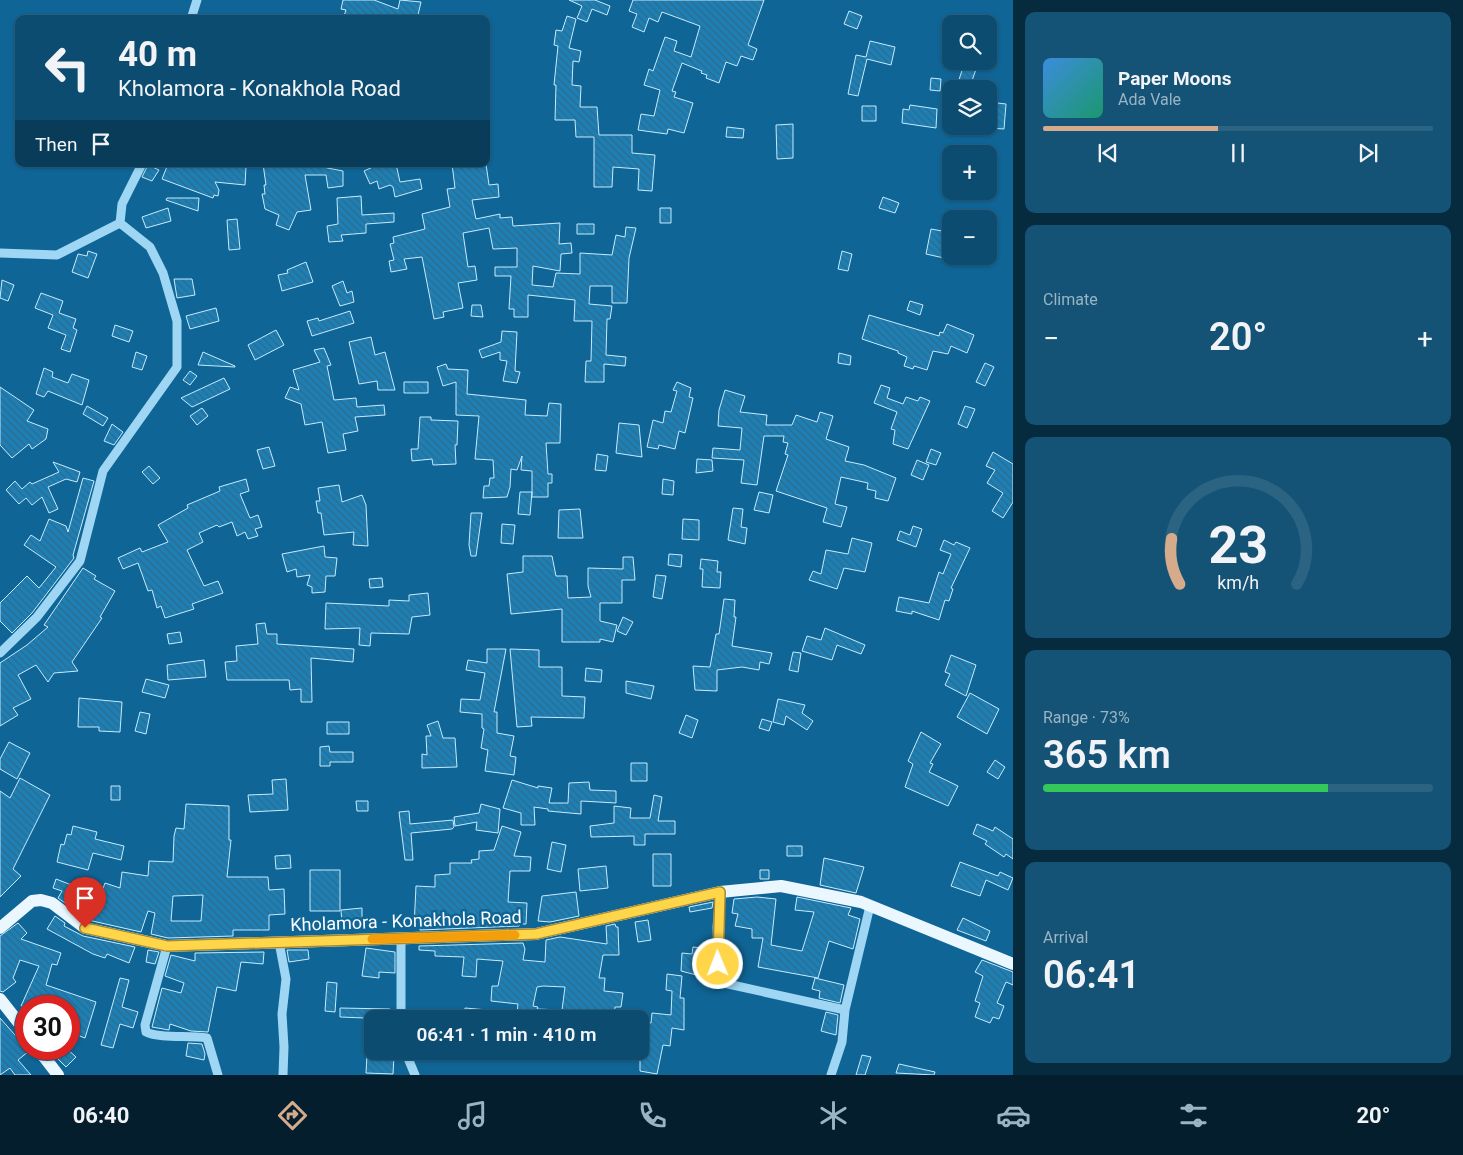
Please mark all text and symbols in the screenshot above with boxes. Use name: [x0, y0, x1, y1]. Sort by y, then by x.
map controls: [942, 15, 997, 265]
button: search: [942, 15, 997, 70]
text: 40 m: [118, 34, 197, 75]
icon: left: [35, 35, 100, 100]
text: Paper Moons: [1118, 67, 1231, 90]
text: Kholamora - Konakhola Road: [118, 76, 401, 101]
button: layers: [942, 80, 997, 135]
text: Ada Vale: [1118, 90, 1181, 109]
icon: arrive: [87, 130, 115, 158]
text: Then: [35, 133, 77, 156]
icon: previous: [1094, 139, 1122, 167]
icon: pause: [1224, 139, 1252, 167]
icon: next: [1354, 139, 1382, 167]
button: +: [942, 145, 997, 200]
button: −: [942, 210, 997, 265]
text: Climate: [1043, 290, 1098, 309]
text: 20°: [1209, 315, 1267, 359]
text: −: [1043, 322, 1059, 355]
text: +: [1417, 322, 1433, 355]
text: 23: [1208, 515, 1268, 576]
text: km/h: [1217, 572, 1259, 593]
text: Range · 73%: [1043, 708, 1130, 727]
text: 365 km: [1043, 733, 1171, 777]
pin: [64, 877, 106, 928]
icon: arrive: [71, 884, 99, 912]
street label: Kholamora - Konakhola Road: [290, 906, 522, 935]
text: Arrival: [1043, 928, 1088, 947]
position arrow: [691, 937, 743, 989]
text: 06:41: [1043, 953, 1140, 997]
speed limit sign: 30: [15, 995, 80, 1060]
text: 06:41 · 1 min · 410 m: [416, 1023, 597, 1046]
icon: directions: [275, 1098, 310, 1133]
icon: music: [455, 1098, 490, 1133]
icon: phone: [635, 1098, 670, 1133]
icon: climate: [816, 1098, 851, 1133]
icon: car: [996, 1098, 1031, 1133]
icon: filters: [1176, 1098, 1211, 1133]
text: 06:40: [73, 1103, 129, 1128]
text: 20°: [1356, 1103, 1390, 1128]

